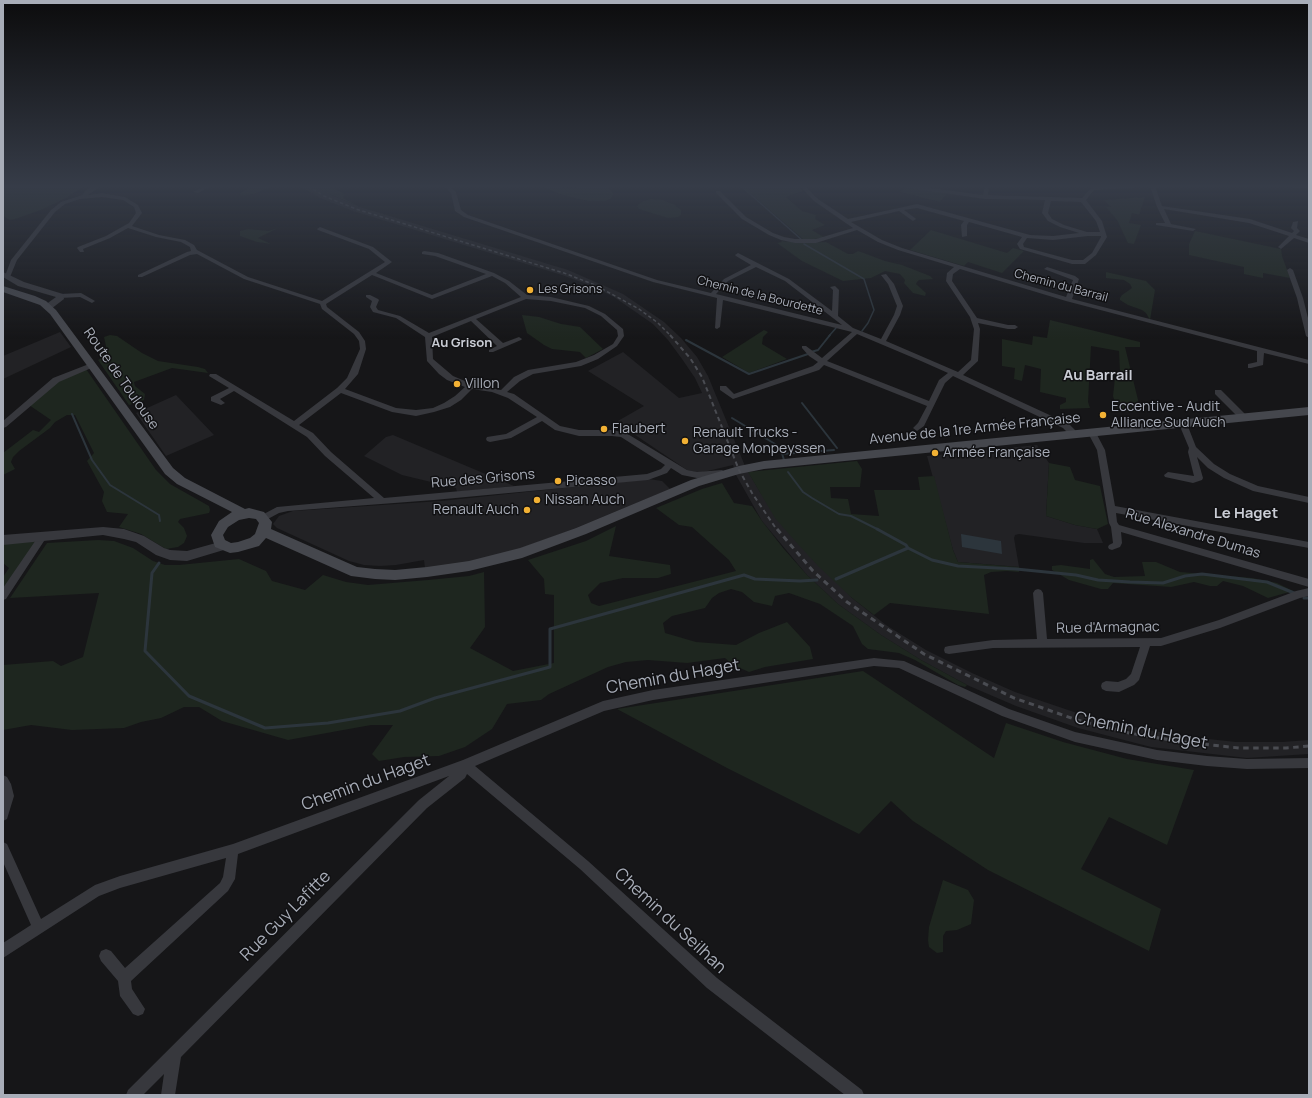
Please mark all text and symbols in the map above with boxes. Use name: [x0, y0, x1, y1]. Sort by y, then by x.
street label: Chemin du Barrail: [1013, 267, 1109, 305]
street label: Chemin de la Bourdette: [696, 273, 824, 319]
place label: Les Grisons: [538, 283, 602, 297]
marker: Les Grisons: [525, 285, 535, 295]
street label: Route de Toulouse: [80, 325, 162, 433]
district label: Au Grison: [431, 335, 493, 351]
district label: Au Barrail: [1063, 367, 1133, 385]
place label: Villon: [465, 376, 500, 392]
marker: Villon: [452, 379, 462, 389]
place label: Eccentive - Audit Alliance Sud Auch: [1111, 399, 1226, 432]
street label: Avenue de la 1re Armée Française: [869, 410, 1081, 448]
marker: Eccentive - Audit Alliance Sud Auch: [1098, 410, 1108, 420]
place label: Flaubert: [612, 421, 666, 437]
marker: Flaubert: [599, 424, 609, 434]
place label: Renault Trucks - Garage Monpeyssen: [693, 425, 826, 458]
marker: Renault Trucks - Garage Monpeyssen: [680, 436, 690, 446]
place label: Armée Française: [943, 445, 1050, 461]
marker: Armée Française: [930, 448, 940, 458]
street label: Rue des Grisons: [430, 466, 536, 492]
place label: Picasso: [566, 473, 616, 489]
marker: Picasso: [553, 476, 563, 486]
place label: Nissan Auch: [545, 492, 625, 508]
marker: Nissan Auch: [532, 495, 542, 505]
place label: Renault Auch: [433, 502, 519, 518]
marker: Renault Auch: [522, 505, 532, 515]
street label: Rue Alexandre Dumas: [1124, 505, 1262, 563]
district label: Le Haget: [1214, 505, 1278, 523]
street label: Rue d'Armagnac: [1056, 619, 1160, 637]
street label: Chemin du Haget: [605, 655, 741, 699]
street label: Chemin du Haget: [1073, 708, 1209, 754]
street label: Chemin du Haget: [299, 750, 433, 816]
street label: Chemin du Seilhan: [610, 864, 730, 978]
street label: Rue Guy Lafitte: [237, 867, 335, 965]

